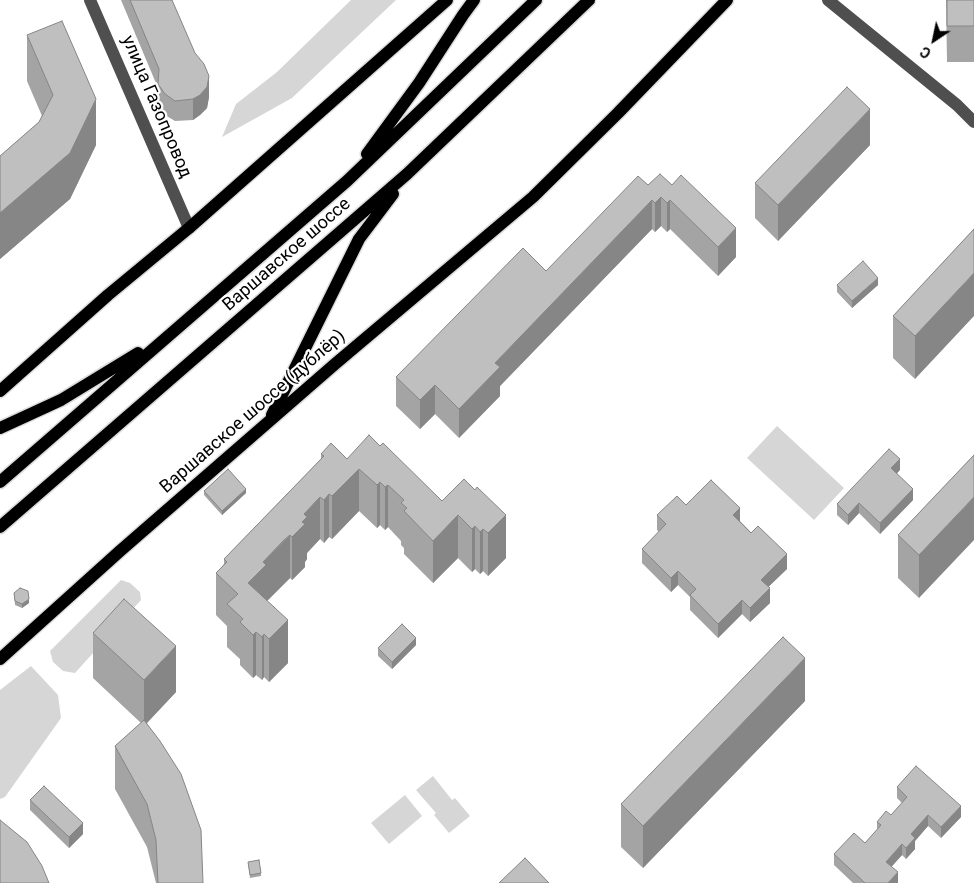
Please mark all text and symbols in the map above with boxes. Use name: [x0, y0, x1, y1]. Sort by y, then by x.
north arrow: [909, 15, 959, 65]
street label: улица Газопровод: [116, 32, 196, 182]
text: С: [917, 43, 934, 62]
street label: Варшавское шоссе: [219, 194, 355, 316]
street label: Варшавское шоссе (дублёр): [156, 326, 350, 498]

